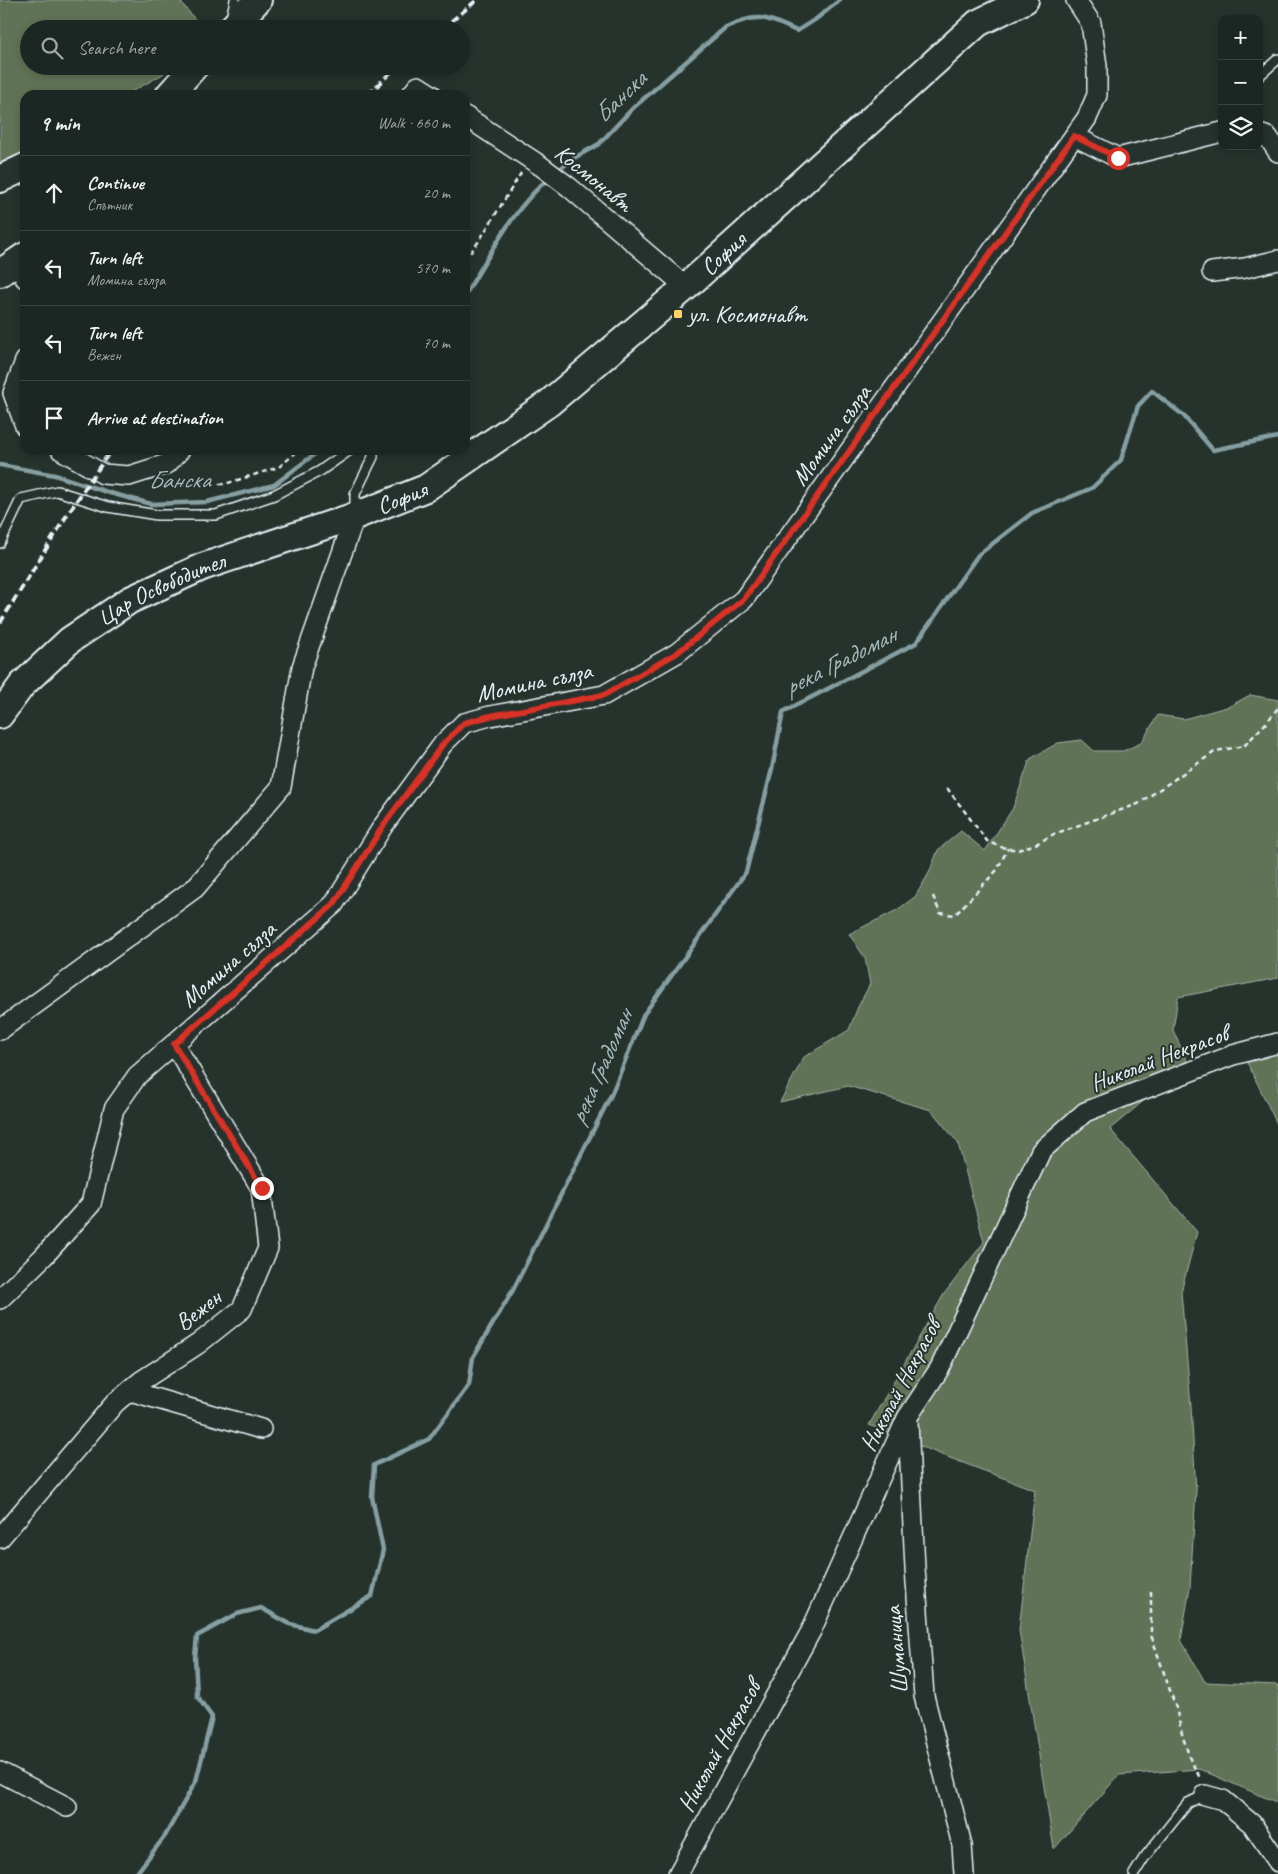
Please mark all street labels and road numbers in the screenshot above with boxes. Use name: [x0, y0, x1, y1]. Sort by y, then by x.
street label: Космонавт: [549, 137, 640, 219]
street label: София: [694, 224, 754, 282]
street label: Момина сълза: [784, 378, 878, 491]
street label: София: [372, 473, 433, 521]
street label: Цар Освободител: [91, 545, 230, 633]
street label: Момина сълза: [474, 655, 596, 709]
street label: Момина сълза: [174, 913, 283, 1014]
street label: Николай Некрасов: [1086, 1016, 1238, 1098]
street label: Вежен: [169, 1282, 228, 1337]
street label: Николай Некрасов: [853, 1309, 950, 1456]
street label: Шуманица: [877, 1603, 915, 1695]
street label: Николай Некрасов: [671, 1670, 770, 1817]

